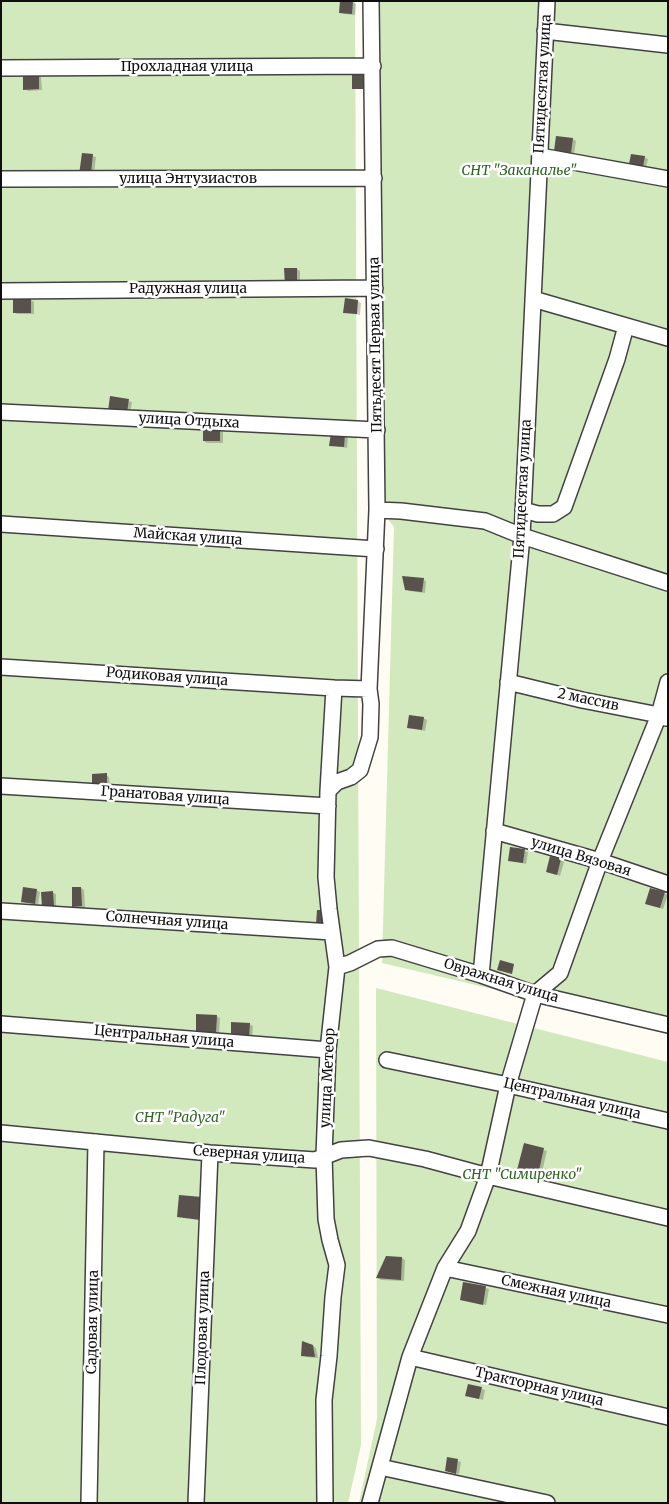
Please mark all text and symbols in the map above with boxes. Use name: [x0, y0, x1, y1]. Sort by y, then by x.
street label: Пятидесятая улица: [531, 14, 555, 154]
street label: Прохладная улица: [121, 59, 253, 75]
park label: СНТ "Заканалье": [461, 163, 577, 179]
street label: улица Энтузиастов: [119, 171, 257, 187]
street label: Пятьдесят Первая улица: [366, 257, 386, 433]
street label: Радужная улица: [129, 281, 247, 297]
street label: улица Отдыха: [138, 410, 240, 432]
street label: Пятидесятая улица: [511, 419, 535, 559]
street label: Майская улица: [133, 525, 243, 549]
street label: Родиковая улица: [105, 664, 229, 690]
street label: 2 массив: [556, 685, 620, 715]
street label: Гранатовая улица: [100, 783, 230, 809]
street label: улица Вязовая: [529, 834, 633, 880]
street label: Солнечная улица: [105, 908, 229, 934]
street label: Овражная улица: [442, 956, 560, 1006]
street label: Центральная улица: [93, 1023, 235, 1051]
street label: улица Метеор: [317, 1028, 339, 1128]
street label: Центральная улица: [502, 1075, 642, 1123]
park label: СНТ "Радуга": [135, 1110, 225, 1126]
street label: Северная улица: [192, 1143, 306, 1167]
park label: СНТ "Симиренко": [462, 1167, 582, 1183]
street label: Садовая улица: [84, 1270, 102, 1374]
street label: Плодовая улица: [193, 1270, 213, 1386]
street label: Смежная улица: [499, 1272, 613, 1312]
street label: Тракторная улица: [473, 1364, 605, 1410]

